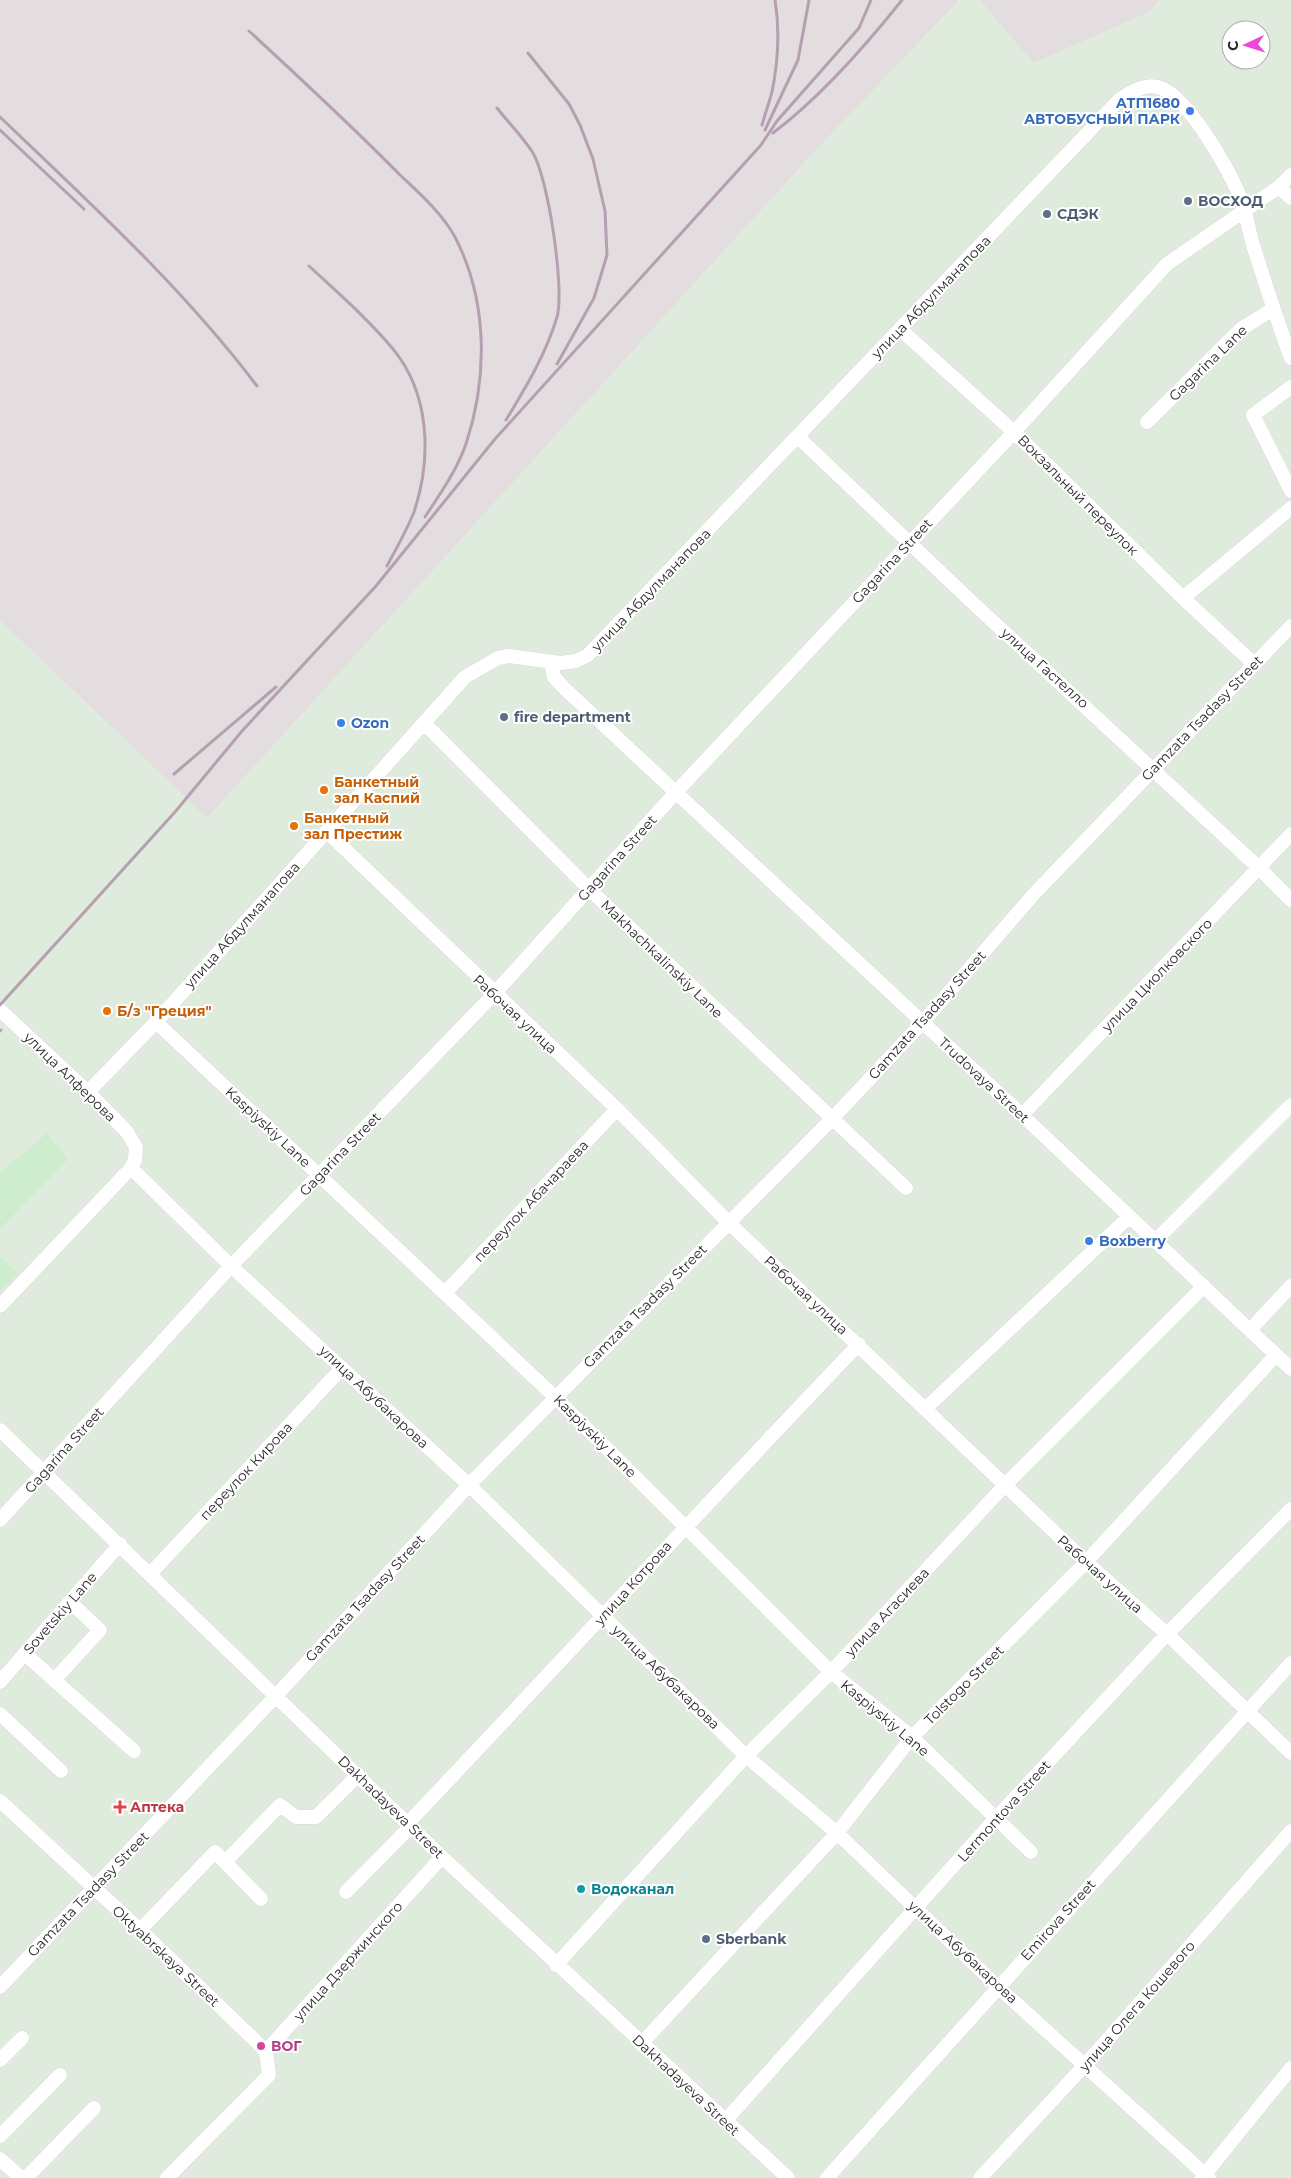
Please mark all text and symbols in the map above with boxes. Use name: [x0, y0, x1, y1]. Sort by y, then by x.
north arrow: [1221, 20, 1271, 70]
text: С: [1224, 40, 1242, 52]
place label: АТП1680 АВТОБУСНЫЙ ПАРК: [1024, 94, 1181, 128]
marker: АТП1680 АВТОБУСНЫЙ ПАРК: [1184, 105, 1196, 117]
place label: ВОСХОД: [1198, 192, 1263, 210]
marker: ВОСХОД: [1182, 195, 1194, 207]
place label: СДЭК: [1057, 205, 1100, 223]
marker: СДЭК: [1041, 208, 1053, 220]
street label: улица Абдулманапова: [867, 232, 994, 363]
street label: Gagarina Lane: [1165, 321, 1251, 405]
street label: Вокзальный переулок: [1014, 431, 1142, 559]
street label: Gagarina Street: [848, 514, 936, 607]
street label: улица Абдулманапова: [587, 525, 714, 656]
street label: улица Гастелло: [997, 623, 1093, 712]
street label: Gamzata Tsadasy Street: [1137, 651, 1267, 784]
place label: fire department: [514, 708, 631, 726]
marker: fire department: [498, 711, 510, 723]
place label: Ozon: [351, 714, 389, 732]
marker: Ozon: [335, 717, 347, 729]
place label: Банкетный зал Каспий: [334, 773, 420, 807]
marker: Банкетный зал Каспий: [318, 784, 330, 796]
place label: Банкетный зал Престиж: [304, 809, 402, 843]
street label: Gagarina Street: [574, 811, 661, 905]
marker: Банкетный зал Престиж: [288, 820, 300, 832]
street label: улица Абдулманапова: [180, 858, 304, 993]
street label: Makhachkalinskiy Lane: [597, 896, 727, 1022]
street label: улица Циолковского: [1097, 914, 1216, 1036]
street label: Gamzata Tsadasy Street: [864, 947, 990, 1083]
street label: Рабочая улица: [469, 970, 561, 1058]
place label: Б/з "Греция": [117, 1002, 212, 1020]
marker: Б/з "Греция": [101, 1005, 113, 1017]
street label: улица Алферова: [19, 1028, 120, 1126]
street label: Trudovaya Street: [935, 1033, 1033, 1127]
street label: Kaspiyskiy Lane: [222, 1083, 314, 1171]
street label: Gagarina Street: [295, 1108, 385, 1200]
street label: переулок Абачараева: [470, 1136, 592, 1266]
place label: Boxberry: [1099, 1232, 1167, 1250]
marker: Boxberry: [1083, 1235, 1095, 1247]
street label: Gamzata Tsadasy Street: [579, 1240, 711, 1372]
street label: Рабочая улица: [760, 1251, 852, 1339]
street label: улица Абубакарова: [315, 1341, 432, 1452]
street label: Kaspiyskiy Lane: [550, 1391, 640, 1481]
street label: Gagarina Street: [21, 1403, 108, 1497]
street label: переулок Кирова: [196, 1418, 296, 1524]
street label: Gamzata Tsadasy Street: [301, 1530, 429, 1665]
street label: Рабочая улица: [1054, 1531, 1146, 1617]
street label: улица Котрова: [590, 1537, 676, 1630]
street label: улица Агасиева: [840, 1564, 933, 1661]
street label: Sovetskiy Lane: [19, 1568, 101, 1658]
street label: улица Абубакарова: [608, 1620, 724, 1733]
street label: Tolstogo Street: [920, 1641, 1008, 1729]
street label: Kaspiyskiy Lane: [837, 1676, 933, 1760]
street label: Dakhadayeva Street: [334, 1752, 448, 1863]
street label: Lermontova Street: [954, 1756, 1055, 1866]
place label: Аптека: [130, 1798, 184, 1816]
marker: Аптека: [114, 1801, 126, 1813]
street label: Gamzata Tsadasy Street: [23, 1827, 153, 1960]
street label: Emirova Street: [1017, 1875, 1100, 1965]
place label: Водоканал: [591, 1880, 674, 1898]
marker: Водоканал: [575, 1883, 587, 1895]
street label: улица Абубакарова: [904, 1896, 1021, 2007]
street label: улица Дзержинского: [289, 1897, 406, 2025]
street label: Oktyabrskaya Street: [108, 1901, 224, 2011]
place label: Sberbank: [716, 1930, 787, 1948]
marker: Sberbank: [700, 1933, 712, 1945]
street label: улица Олега Кошевого: [1075, 1937, 1199, 2076]
street label: Dakhadayeva Street: [628, 2030, 744, 2140]
place label: ВОГ: [271, 2037, 302, 2055]
marker: ВОГ: [255, 2040, 267, 2052]

